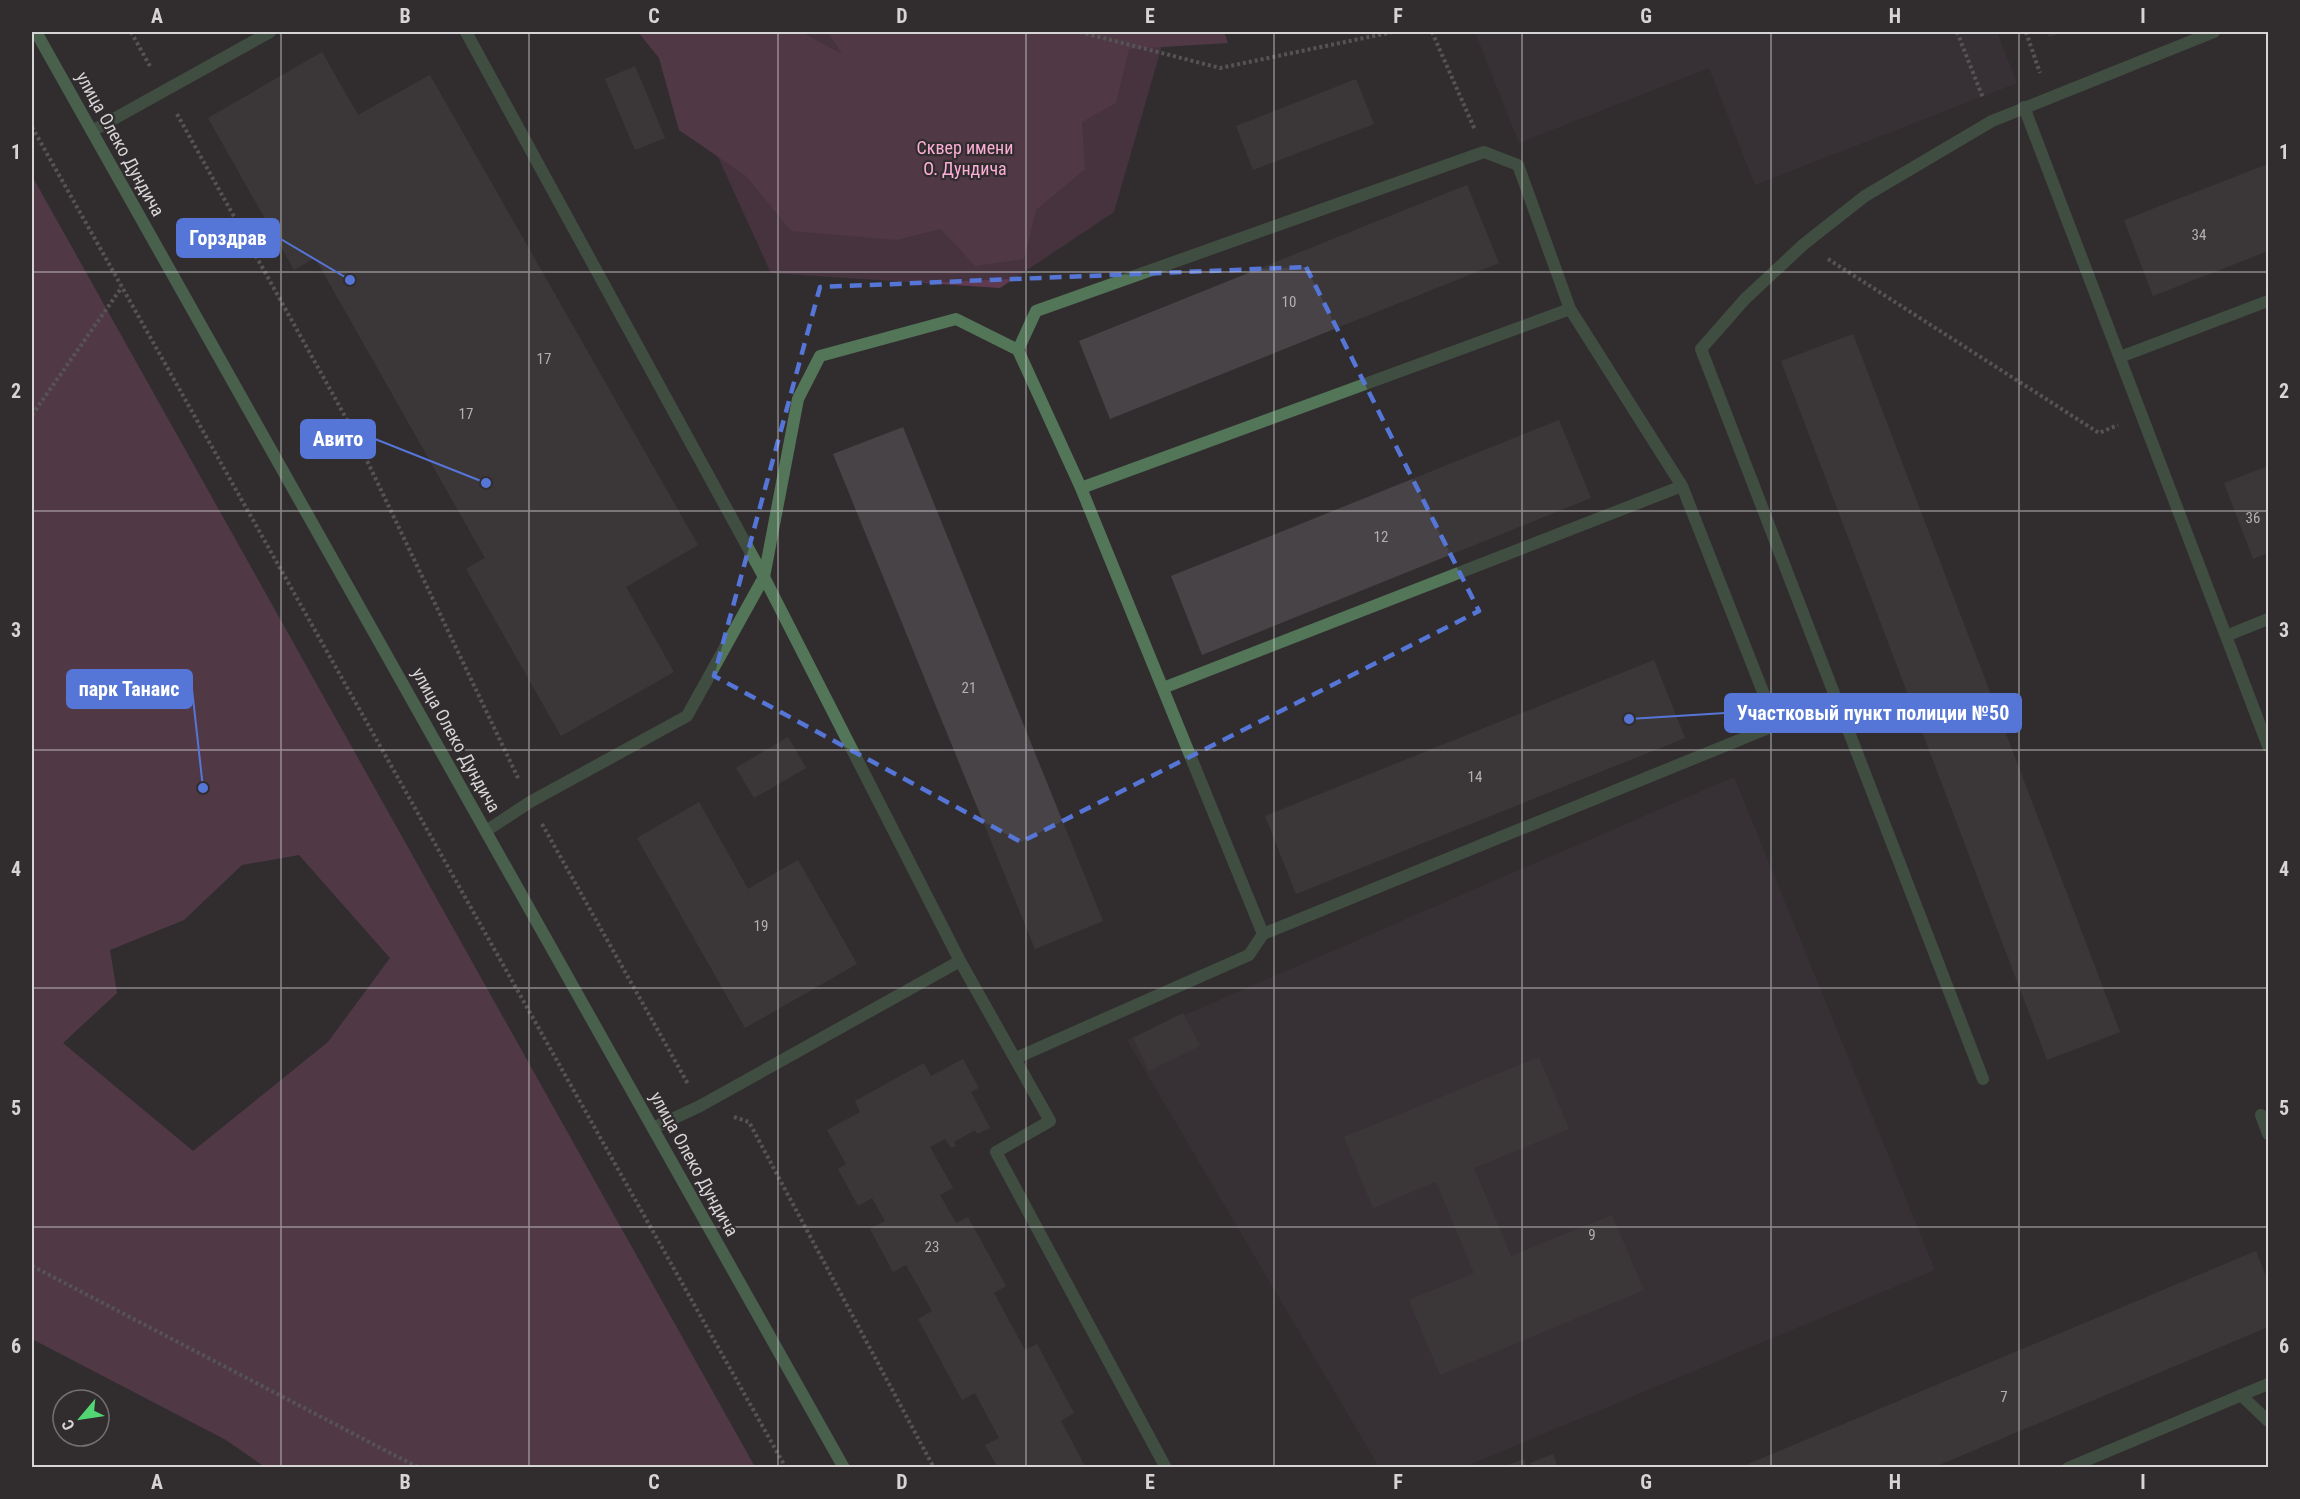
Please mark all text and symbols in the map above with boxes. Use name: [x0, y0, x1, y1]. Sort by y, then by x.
text: A: [151, 4, 163, 28]
text: B: [399, 4, 411, 28]
text: C: [648, 4, 660, 28]
text: D: [896, 4, 908, 28]
text: E: [1145, 4, 1155, 28]
text: F: [1393, 4, 1403, 28]
text: G: [1640, 4, 1652, 28]
text: H: [1889, 4, 1901, 28]
text: I: [2140, 4, 2146, 28]
street label: улица Олеко Дундича: [72, 68, 169, 220]
park label: Сквер имени О. Дундича: [917, 137, 1013, 179]
text: 1: [11, 140, 21, 164]
text: 1: [2279, 140, 2289, 164]
callout: Горздрав: [177, 219, 279, 257]
text: Горздрав: [189, 226, 267, 250]
house number: 34: [2192, 226, 2206, 244]
house number: 10: [1282, 293, 1296, 311]
house number: 17: [537, 350, 551, 368]
text: 2: [11, 379, 21, 403]
text: 2: [2279, 379, 2289, 403]
house number: 17: [459, 405, 473, 423]
callout: Авито: [301, 420, 375, 458]
text: Авито: [313, 427, 363, 451]
house number: 36: [2246, 509, 2260, 527]
house number: 12: [1374, 528, 1388, 546]
text: 3: [11, 618, 21, 642]
text: 3: [2279, 618, 2289, 642]
street label: улица Олеко Дундича: [408, 664, 505, 816]
callout: парк Танаис: [67, 670, 192, 708]
text: парк Танаис: [79, 677, 179, 701]
house number: 21: [962, 679, 976, 697]
callout: Участковый пункт полиции №50: [1725, 694, 2021, 732]
text: Участковый пункт полиции №50: [1737, 701, 2009, 725]
house number: 14: [1468, 768, 1482, 786]
text: 4: [11, 857, 21, 881]
text: 4: [2279, 857, 2289, 881]
house number: 19: [754, 917, 768, 935]
street label: улица Олеко Дундича: [646, 1088, 743, 1240]
text: 5: [11, 1096, 21, 1120]
text: 5: [2279, 1096, 2289, 1120]
house number: 9: [1588, 1226, 1596, 1244]
house number: 23: [925, 1238, 939, 1256]
text: 6: [11, 1334, 21, 1358]
text: 6: [2279, 1334, 2289, 1358]
north arrow: [51, 1388, 111, 1448]
house number: 7: [2000, 1388, 2008, 1406]
text: С: [58, 1416, 79, 1434]
text: A: [151, 1470, 163, 1494]
text: B: [399, 1470, 411, 1494]
text: C: [648, 1470, 660, 1494]
text: D: [896, 1470, 908, 1494]
text: E: [1145, 1470, 1155, 1494]
text: F: [1393, 1470, 1403, 1494]
text: G: [1640, 1470, 1652, 1494]
text: H: [1889, 1470, 1901, 1494]
text: I: [2140, 1470, 2146, 1494]

